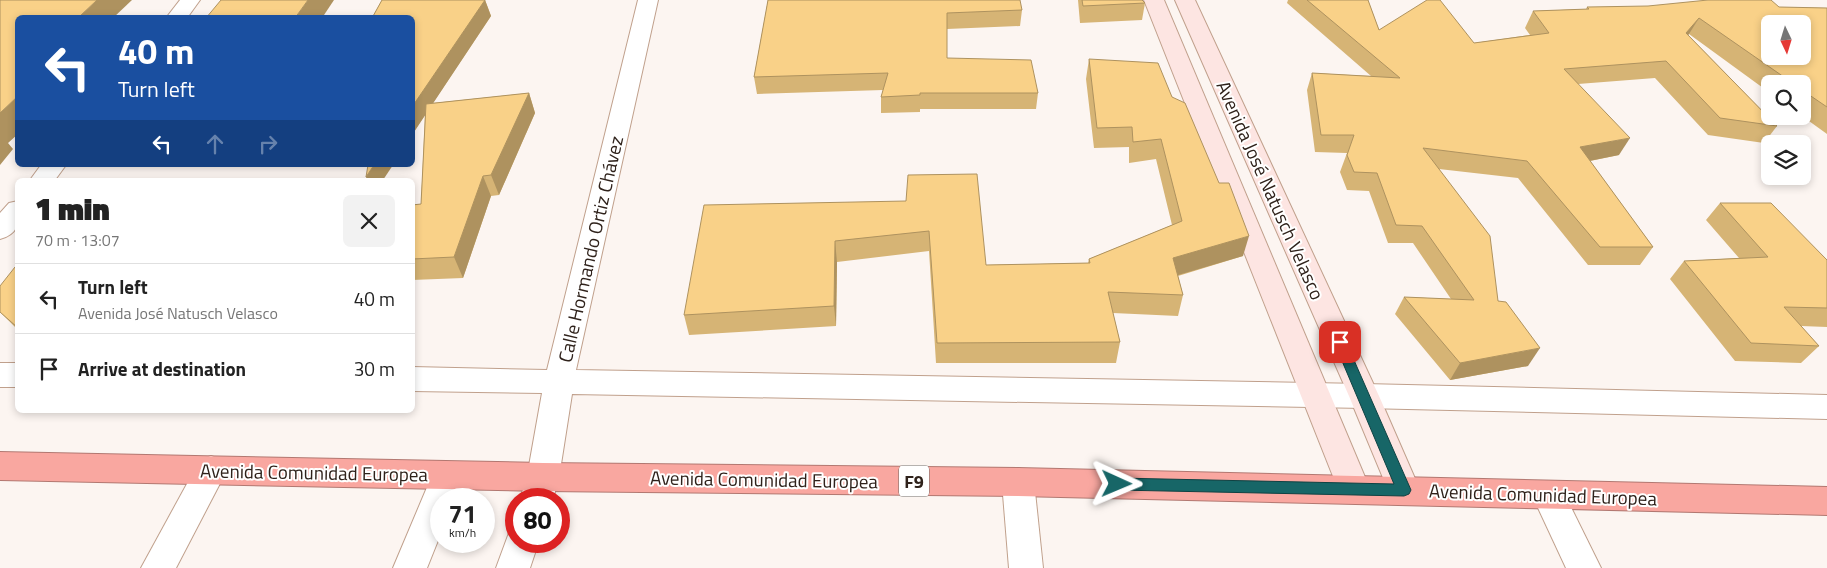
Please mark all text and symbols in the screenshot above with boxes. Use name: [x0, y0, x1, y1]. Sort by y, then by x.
north arrow: [1761, 15, 1811, 65]
map controls: [1761, 15, 1811, 185]
text: 40 m: [118, 24, 194, 78]
icon: left: [35, 35, 100, 100]
text: Turn left: [118, 72, 195, 106]
button: search: [1761, 75, 1811, 125]
street label: Avenida José Natusch Velasco: [1209, 76, 1333, 304]
icon: left: [148, 130, 176, 158]
icon: ahead: [201, 130, 229, 158]
icon: right: [254, 130, 282, 158]
street label: Calle Hormando Ortiz Chávez: [550, 133, 630, 365]
button: layers: [1761, 135, 1811, 185]
text: 1 min: [35, 186, 110, 232]
button: close: [343, 195, 395, 247]
text: 70 m · 13:07: [35, 228, 120, 252]
text: Turn left: [78, 272, 148, 301]
text: 40 m: [354, 284, 395, 313]
icon: left: [35, 285, 63, 313]
text: Avenida José Natusch Velasco: [78, 301, 278, 325]
pin: [1319, 321, 1361, 363]
icon: arrive: [1326, 328, 1354, 356]
text: Arrive at destination: [78, 354, 246, 383]
text: 30 m: [354, 354, 395, 383]
icon: arrive: [35, 355, 63, 383]
street label: Avenida Comunidad Europea: [200, 456, 429, 488]
position arrow: [1090, 457, 1142, 509]
street label: Avenida Comunidad Europea: [650, 463, 879, 495]
road number: F9: [899, 466, 929, 496]
street label: Avenida Comunidad Europea: [1429, 476, 1658, 512]
speed limit sign: 80: [505, 488, 570, 553]
text: 71: [448, 495, 477, 533]
text: km/h: [449, 523, 476, 542]

